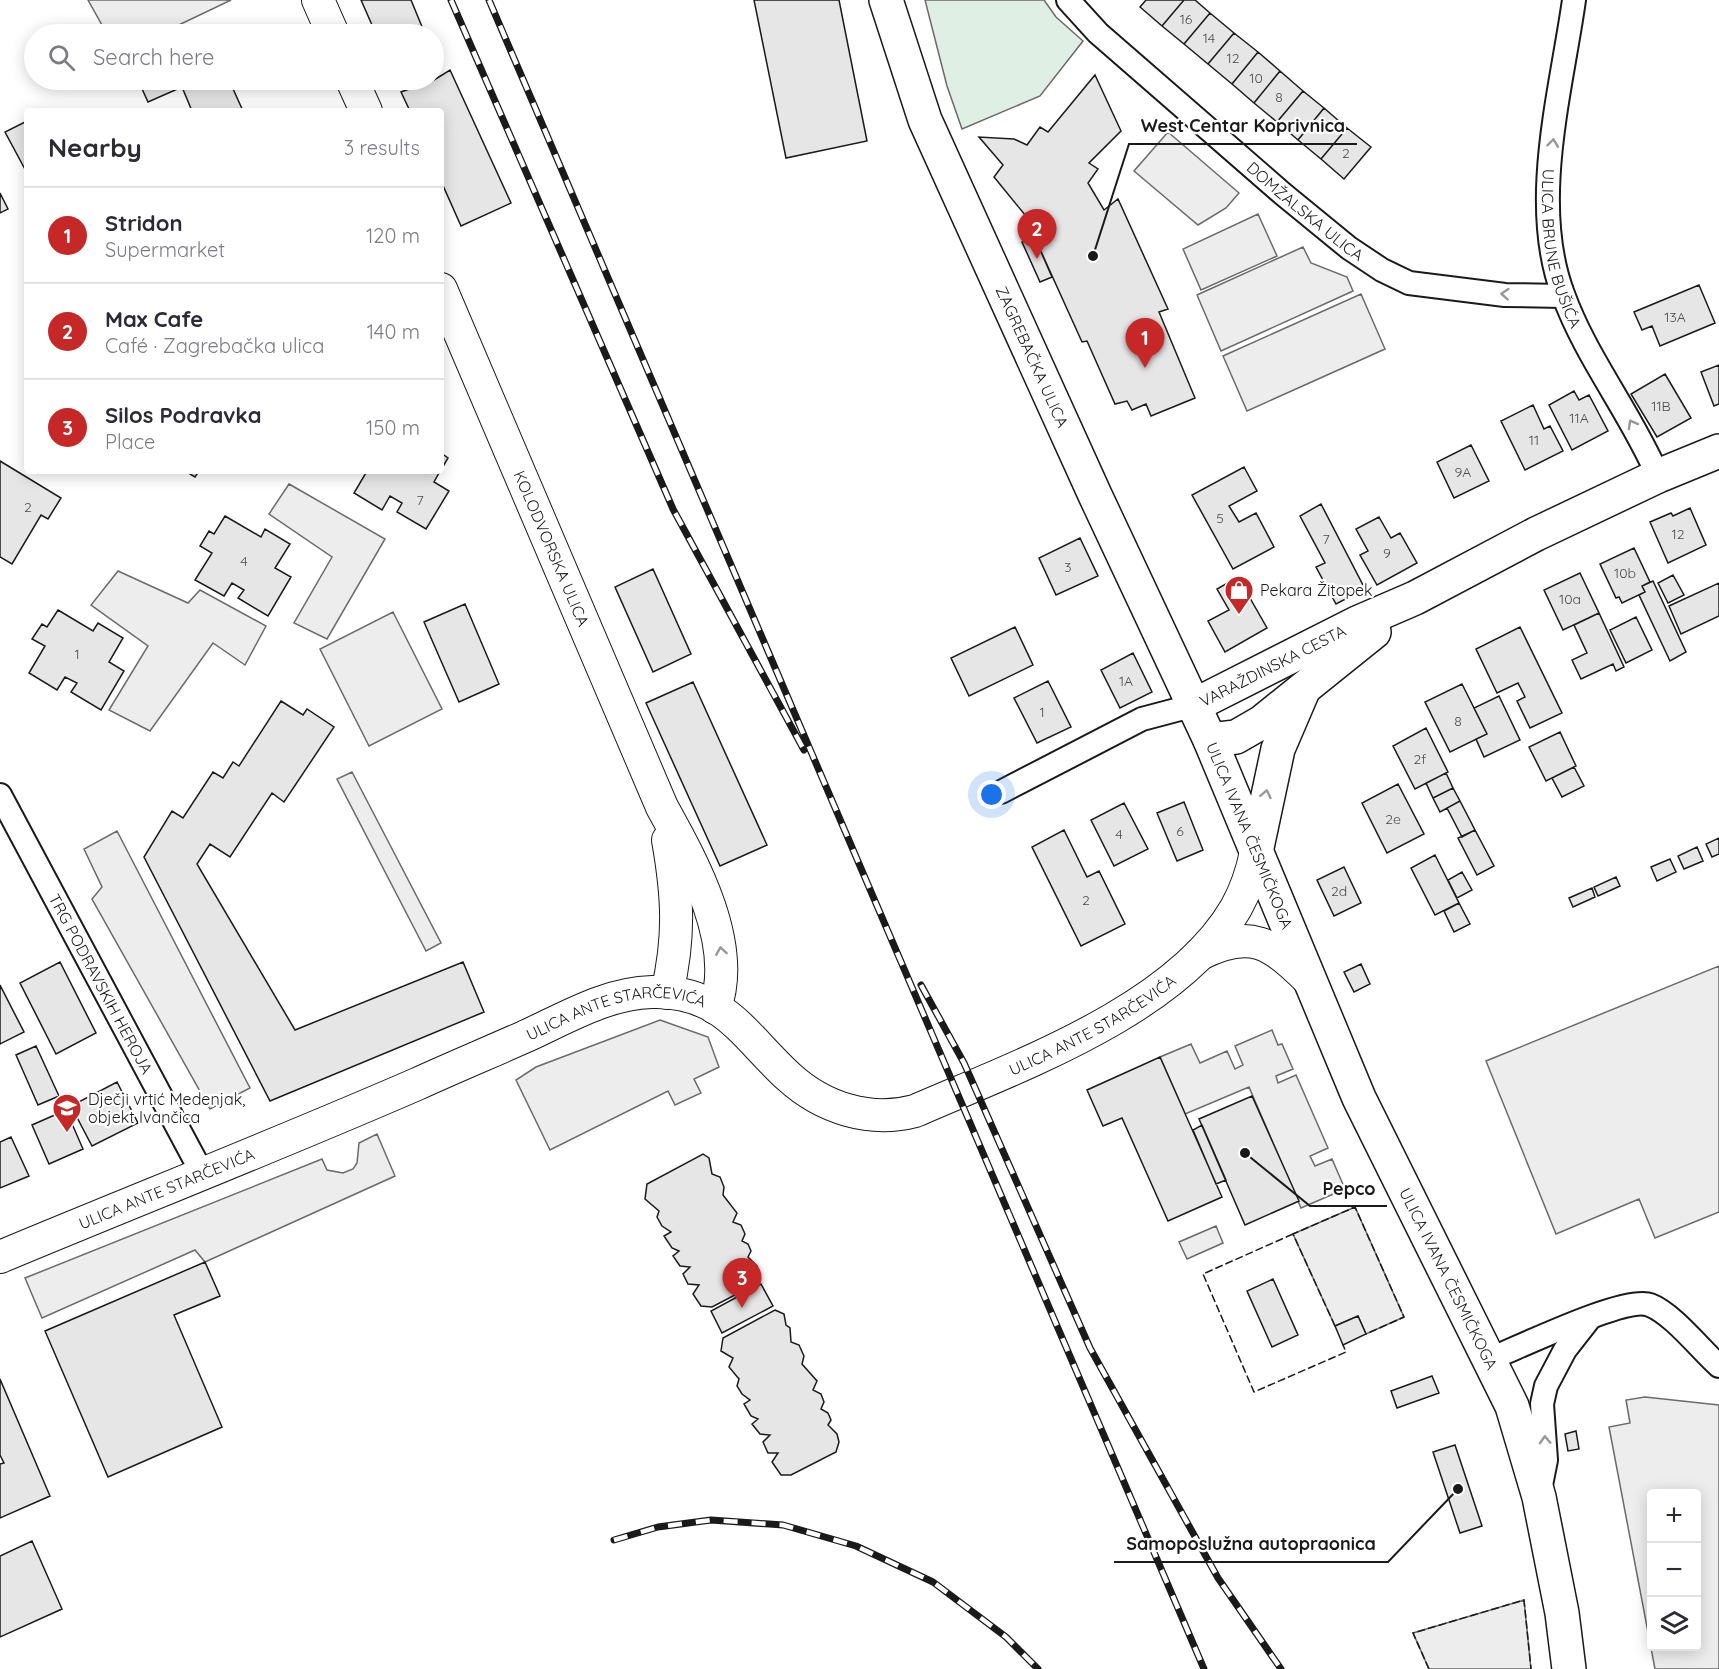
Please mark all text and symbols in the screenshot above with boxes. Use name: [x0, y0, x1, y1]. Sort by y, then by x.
house number: 16: [1180, 10, 1193, 28]
search box: [24, 24, 444, 90]
house number: 14: [1203, 29, 1215, 47]
icon: search: [45, 41, 78, 74]
text: Search here: [93, 43, 214, 71]
house number: 12: [1227, 49, 1240, 67]
house number: 10: [1249, 69, 1263, 87]
house number: 8: [1275, 88, 1283, 106]
callout: West Centar Koprivnica: [1129, 108, 1357, 144]
text: West Centar Koprivnica: [1141, 114, 1345, 137]
text: Nearby: [48, 131, 142, 164]
text: 3 results: [344, 135, 420, 160]
one-way arrow: [1546, 139, 1559, 148]
house number: 2: [1342, 144, 1350, 162]
street label: DOMŽALSKA ULICA: [1243, 157, 1368, 265]
street label: ULICA BRUNE BUŠIĆA: [1538, 168, 1586, 331]
text: Stridon: [105, 209, 183, 237]
pin: 2: [1018, 210, 1056, 259]
text: 1: [64, 223, 71, 248]
text: 120 m: [366, 223, 420, 248]
text: Supermarket: [105, 237, 225, 262]
street label: ZAGREBAČKA ULICA: [992, 283, 1073, 430]
one-way arrow: [1500, 288, 1510, 301]
text: Max Cafe: [105, 305, 203, 333]
house number: 13A: [1664, 308, 1686, 326]
pin: 1: [1126, 318, 1164, 368]
text: 2: [62, 319, 73, 344]
text: 140 m: [367, 319, 420, 344]
text: Café · Zagrebačka ulica: [105, 333, 324, 358]
house number: 11B: [1651, 397, 1671, 415]
text: Silos Podravka: [105, 401, 262, 429]
house number: 11A: [1569, 409, 1589, 427]
text: 3: [62, 415, 73, 440]
text: 150 m: [366, 415, 420, 440]
one-way arrow: [1628, 420, 1639, 430]
text: Place: [105, 429, 155, 454]
house number: 11: [1529, 431, 1539, 449]
house number: 9A: [1455, 463, 1471, 481]
street label: KOLODVORSKA ULICA: [510, 468, 594, 629]
house number: 7: [416, 491, 424, 509]
house number: 2: [24, 498, 32, 516]
house number: 5: [1216, 509, 1224, 527]
house number: 12: [1672, 525, 1685, 543]
house number: 7: [1322, 530, 1330, 548]
house number: 9: [1383, 544, 1391, 562]
house number: 4: [240, 552, 248, 570]
house number: 3: [1064, 558, 1072, 576]
house number: 10b: [1614, 564, 1636, 582]
shop icon: Pekara Žitopek: [1223, 574, 1255, 616]
place label: Pekara Žitopek: [1260, 580, 1373, 600]
house number: 10a: [1559, 590, 1581, 608]
street label: VARAŽDINSKA CESTA: [1196, 620, 1349, 711]
house number: 1: [74, 645, 80, 663]
house number: 1A: [1119, 672, 1133, 690]
house number: 1: [1039, 703, 1045, 721]
house number: 8: [1454, 712, 1462, 730]
street label: ULICA IVANA ČESMIČKOGA: [1202, 739, 1297, 932]
house number: 2f: [1414, 750, 1426, 768]
your location: [977, 780, 1006, 809]
one-way arrow: [1259, 790, 1272, 800]
house number: 2e: [1385, 810, 1401, 828]
house number: 6: [1176, 822, 1184, 840]
house number: 4: [1115, 825, 1123, 843]
house number: 2d: [1331, 882, 1347, 900]
street label: TRG PODRAVSKIH HEROJA: [45, 890, 157, 1077]
house number: 2: [1082, 891, 1090, 909]
one-way arrow: [715, 946, 728, 956]
street label: ULICA ANTE STARČEVIĆA: [1006, 970, 1180, 1080]
street label: ULICA ANTE STARČEVIĆA: [523, 982, 710, 1045]
place label: Dječji vrtić Medenjak, objekt Ivančica: [88, 1089, 245, 1127]
school or university icon: Dječji vrtić Medenjak, objekt Ivančica: [51, 1092, 83, 1134]
street label: ULICA ANTE STARČEVIĆA: [76, 1144, 257, 1233]
callout: Pepco: [1310, 1170, 1387, 1206]
text: Pepco: [1322, 1177, 1376, 1200]
street label: ULICA IVANA ČESMIČKOGA: [1395, 1184, 1502, 1373]
pin: 3: [722, 1258, 762, 1308]
one-way arrow: [1539, 1435, 1552, 1444]
map controls: [1647, 1489, 1701, 1651]
button: +: [1647, 1489, 1701, 1543]
callout: Samoposlužna autopraonica: [1114, 1526, 1388, 1562]
text: Samoposlužna autopraonica: [1126, 1532, 1376, 1555]
button: −: [1647, 1543, 1701, 1597]
button: layers: [1647, 1597, 1701, 1651]

